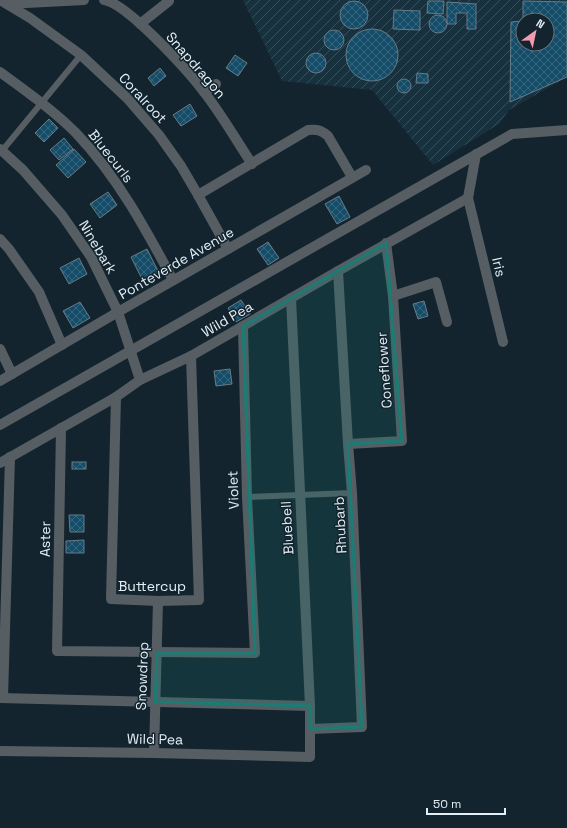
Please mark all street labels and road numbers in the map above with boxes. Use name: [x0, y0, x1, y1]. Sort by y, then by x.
street label: Snapdragon: [162, 28, 230, 102]
street label: Coralroot: [115, 69, 171, 127]
street label: Bluecurls: [85, 126, 137, 186]
street label: Ninebark: [75, 217, 121, 278]
street label: Ponteverde Avenue: [115, 223, 237, 303]
street label: Iris: [488, 255, 510, 279]
street label: Wild Pea: [198, 297, 256, 341]
street label: Coneflower: [372, 331, 396, 409]
street label: Violet: [223, 470, 243, 510]
street label: Rhubarb: [330, 496, 350, 554]
street label: Bluebell: [277, 501, 297, 555]
street label: Aster: [36, 521, 54, 557]
street label: Buttercup: [118, 577, 186, 595]
street label: Snowdrop: [132, 641, 152, 711]
street label: Wild Pea: [127, 730, 183, 748]

